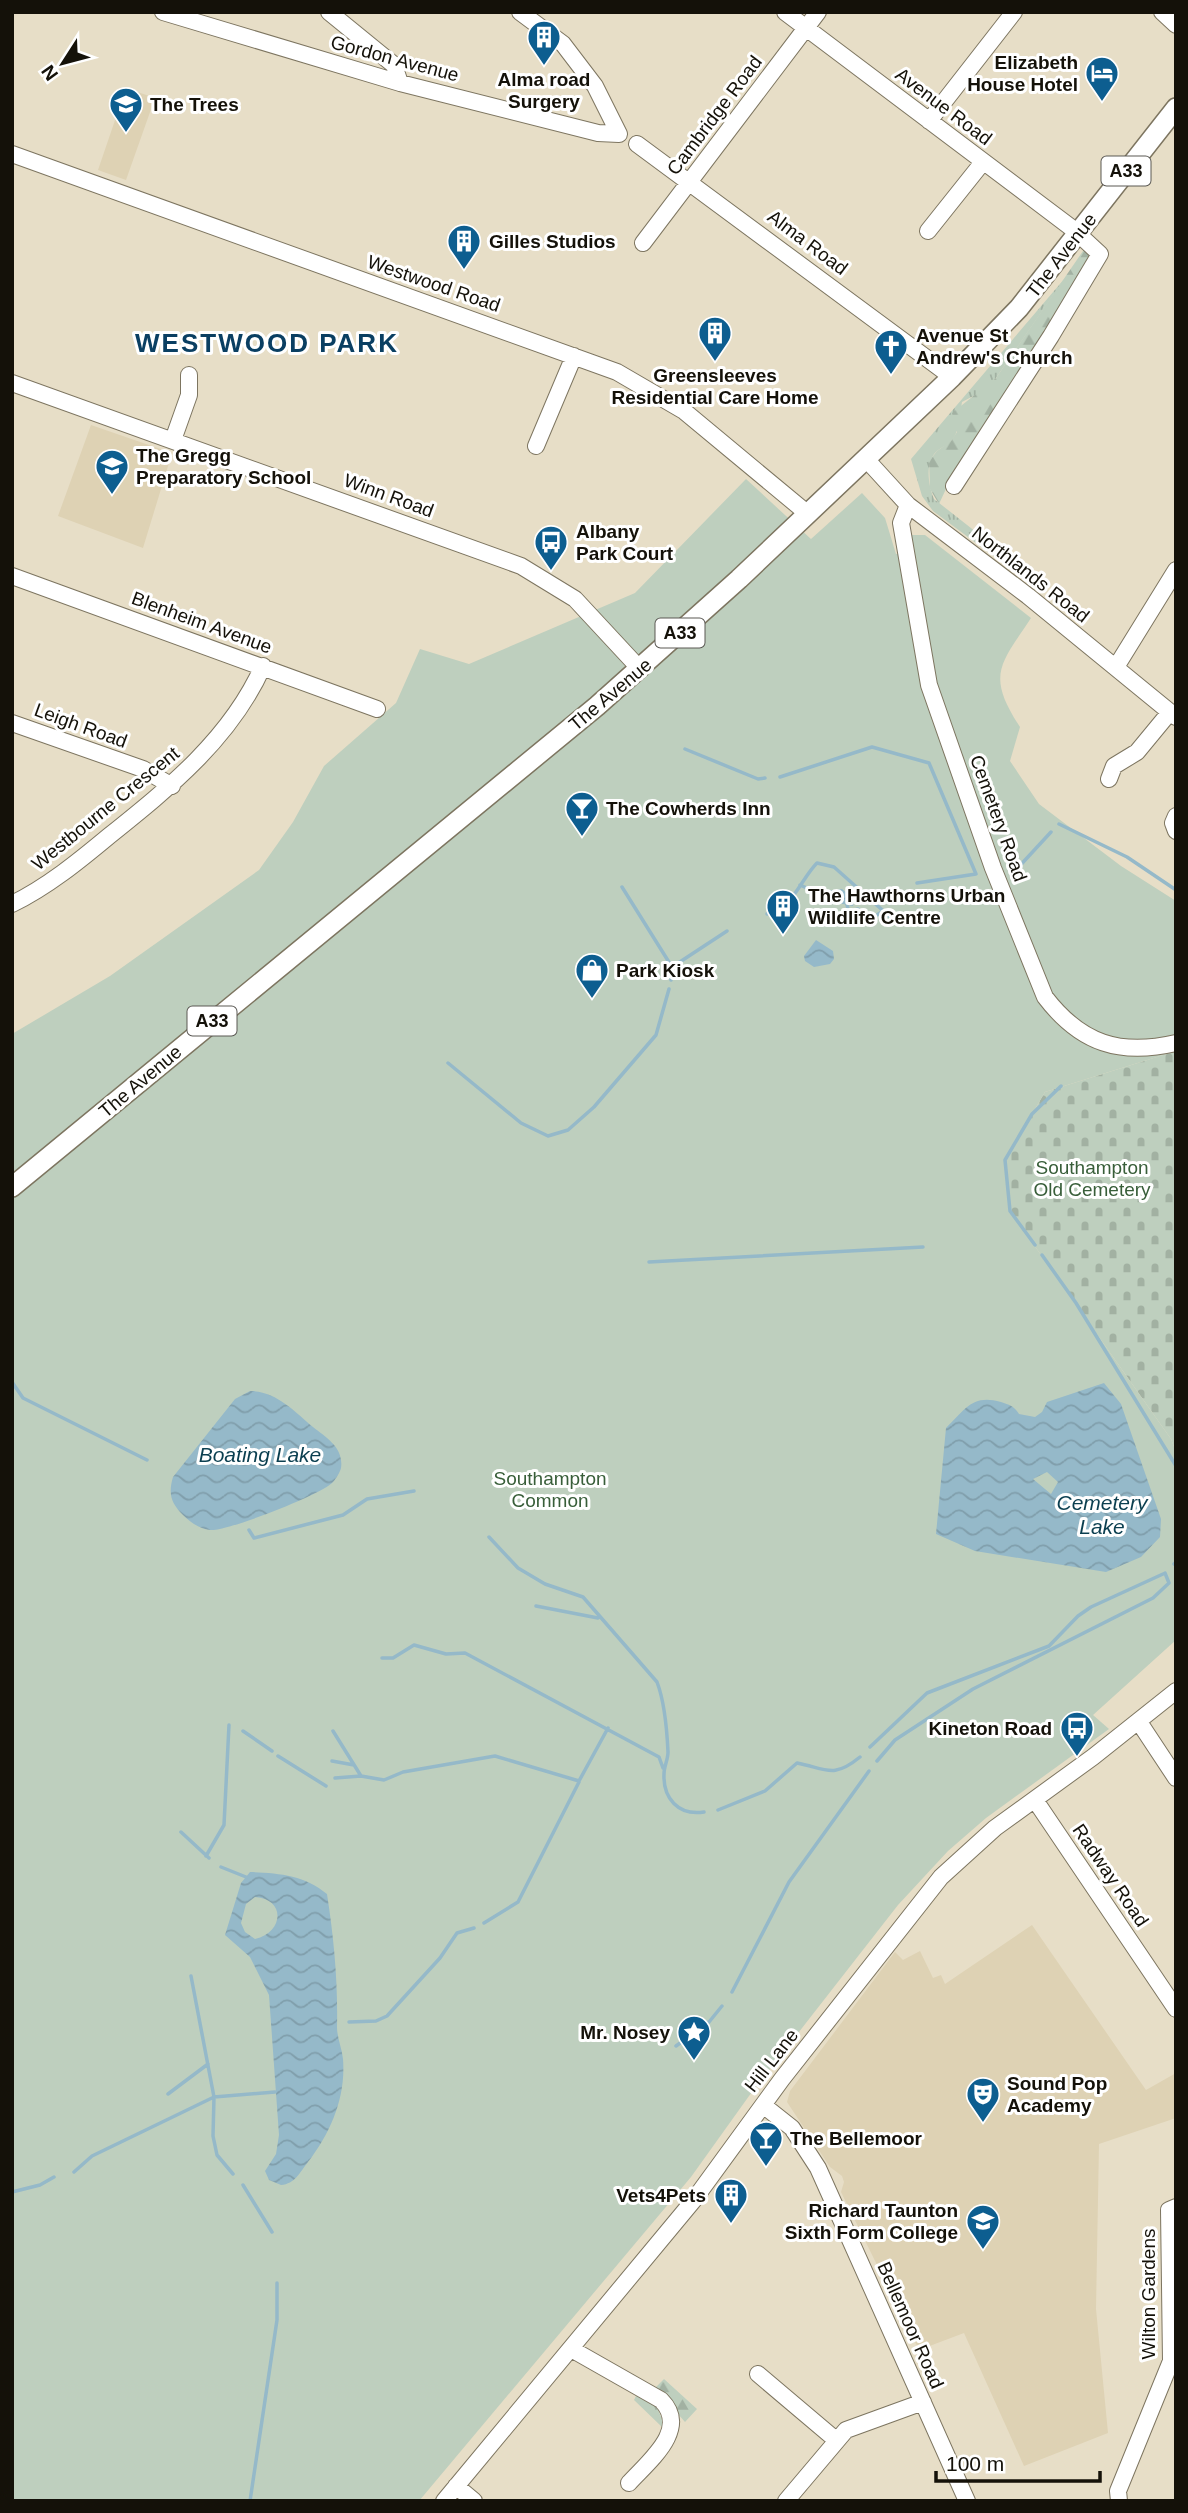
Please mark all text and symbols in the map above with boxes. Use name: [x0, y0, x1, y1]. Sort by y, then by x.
building icon: Alma road Surgery: [525, 18, 563, 67]
north arrow: [28, 28, 98, 98]
street label: Gordon Avenue: [329, 31, 461, 86]
street label: Cambridge Road: [663, 52, 766, 179]
place label: Elizabeth House Hotel: [967, 52, 1078, 95]
hotel icon: Elizabeth House Hotel: [1083, 54, 1121, 103]
text: N: [37, 61, 62, 84]
street label: Avenue Road: [892, 63, 996, 149]
place label: Alma road Surgery: [498, 69, 590, 112]
school or university icon: The Trees: [107, 85, 145, 134]
place label: The Trees: [150, 94, 239, 115]
road number: A33: [1102, 156, 1150, 186]
street label: Alma Road: [764, 206, 852, 279]
street label: The Avenue: [1022, 209, 1101, 302]
building icon: Gilles Studios: [445, 222, 483, 271]
place label: Gilles Studios: [489, 231, 616, 252]
street label: Westwood Road: [365, 251, 503, 316]
building icon: Greensleeves Residential Care Home: [696, 314, 734, 363]
place label: Avenue St Andrew's Church: [916, 325, 1073, 368]
church icon: Avenue St Andrew's Church: [872, 327, 910, 376]
district label: WESTWOOD PARK: [135, 328, 399, 358]
place label: Greensleeves Residential Care Home: [612, 365, 818, 408]
place label: The Gregg Preparatory School: [136, 445, 311, 488]
school or university icon: The Gregg Preparatory School: [93, 447, 131, 496]
street label: Winn Road: [341, 470, 437, 521]
place label: Albany Park Court: [576, 521, 674, 564]
street label: Northlands Road: [968, 522, 1093, 627]
bus stop icon: Albany Park Court: [532, 523, 570, 572]
street label: Blenheim Avenue: [129, 587, 275, 658]
road number: A33: [656, 618, 704, 648]
street label: The Avenue: [565, 654, 656, 735]
street label: Leigh Road: [32, 699, 130, 752]
street label: Westbourne Crescent: [27, 742, 184, 874]
street label: Cemetery Road: [966, 752, 1031, 884]
bar icon: The Cowherds Inn: [563, 789, 601, 838]
place label: The Cowherds Inn: [606, 798, 771, 819]
place label: The Hawthorns Urban Wildlife Centre: [808, 885, 1005, 928]
building icon: The Hawthorns Urban Wildlife Centre: [764, 887, 802, 936]
shop icon: Park Kiosk: [573, 951, 611, 1000]
place label: Park Kiosk: [616, 960, 715, 981]
road number: A33: [188, 1006, 236, 1036]
street label: The Avenue: [95, 1041, 186, 1122]
park label: Southampton Old Cemetery: [1033, 1157, 1151, 1200]
water label: Boating Lake: [199, 1443, 321, 1466]
park label: Southampton Common: [493, 1468, 607, 1511]
water label: Cemetery Lake: [1056, 1491, 1149, 1538]
bus stop icon: Kineton Road: [1058, 1709, 1096, 1758]
place label: Kineton Road: [929, 1718, 1052, 1739]
street label: Radway Road: [1069, 1820, 1153, 1931]
place icon: Mr. Nosey: [675, 2013, 713, 2062]
place label: Mr. Nosey: [580, 2022, 670, 2043]
street label: Hill Lane: [740, 2025, 802, 2096]
place label: Sound Pop Academy: [1007, 2073, 1107, 2116]
theatre icon: Sound Pop Academy: [964, 2075, 1002, 2124]
bar icon: The Bellemoor: [747, 2119, 785, 2168]
place label: The Bellemoor: [790, 2128, 923, 2149]
building icon: Vets4Pets: [712, 2176, 750, 2225]
place label: Vets4Pets: [616, 2185, 706, 2206]
place label: Richard Taunton Sixth Form College: [785, 2200, 958, 2243]
school or university icon: Richard Taunton Sixth Form College: [964, 2202, 1002, 2251]
street label: Wilton Gardens: [1138, 2229, 1159, 2359]
street label: Bellemoor Road: [873, 2259, 948, 2392]
scale bar: [936, 2440, 1100, 2484]
text: 100 m: [946, 2452, 1004, 2475]

